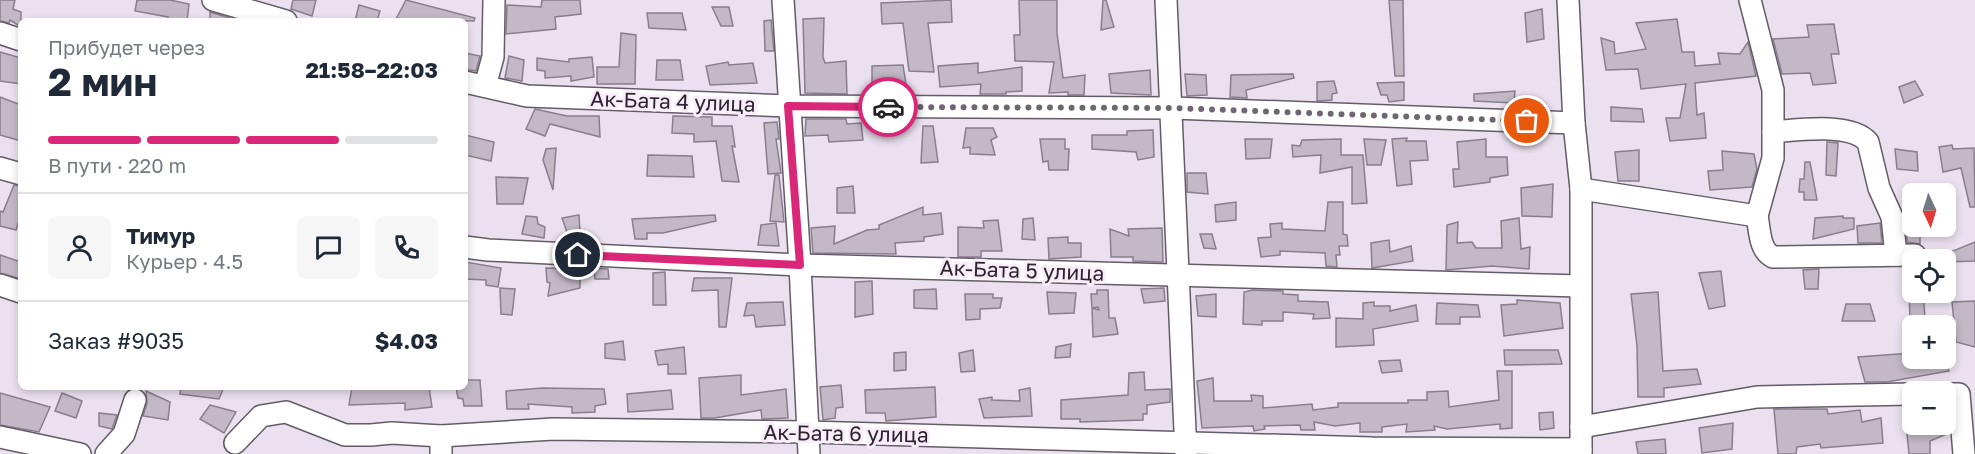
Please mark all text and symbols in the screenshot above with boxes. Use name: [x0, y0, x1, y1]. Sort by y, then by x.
text: Прибудет через: [48, 35, 205, 59]
text: 21:58–22:03: [305, 56, 438, 83]
text: 2 мин: [48, 58, 157, 105]
courier: [858, 77, 918, 137]
street label: Ак-Бата 4 улица: [590, 85, 756, 117]
icon: car: [872, 91, 905, 124]
pin: [1501, 95, 1552, 146]
icon: bag: [1510, 104, 1543, 137]
text: В пути · 220 m: [48, 153, 186, 177]
north arrow: [1902, 183, 1956, 237]
map controls: [1902, 183, 1956, 435]
button: person: [48, 216, 111, 279]
button: chat: [297, 216, 360, 279]
button: phone: [375, 216, 438, 279]
text: Тимур: [126, 222, 195, 249]
pin: [552, 229, 603, 280]
icon: home: [561, 238, 594, 271]
text: Курьер · 4.5: [126, 249, 243, 273]
button: locate: [1902, 249, 1956, 303]
street label: Ак-Бата 5 улица: [939, 254, 1105, 286]
button: +: [1902, 315, 1956, 369]
text: Заказ #9035: [48, 327, 184, 354]
text: $4.03: [375, 327, 438, 354]
button: −: [1902, 381, 1956, 435]
street label: Ак-Бата 6 улица: [763, 419, 929, 447]

